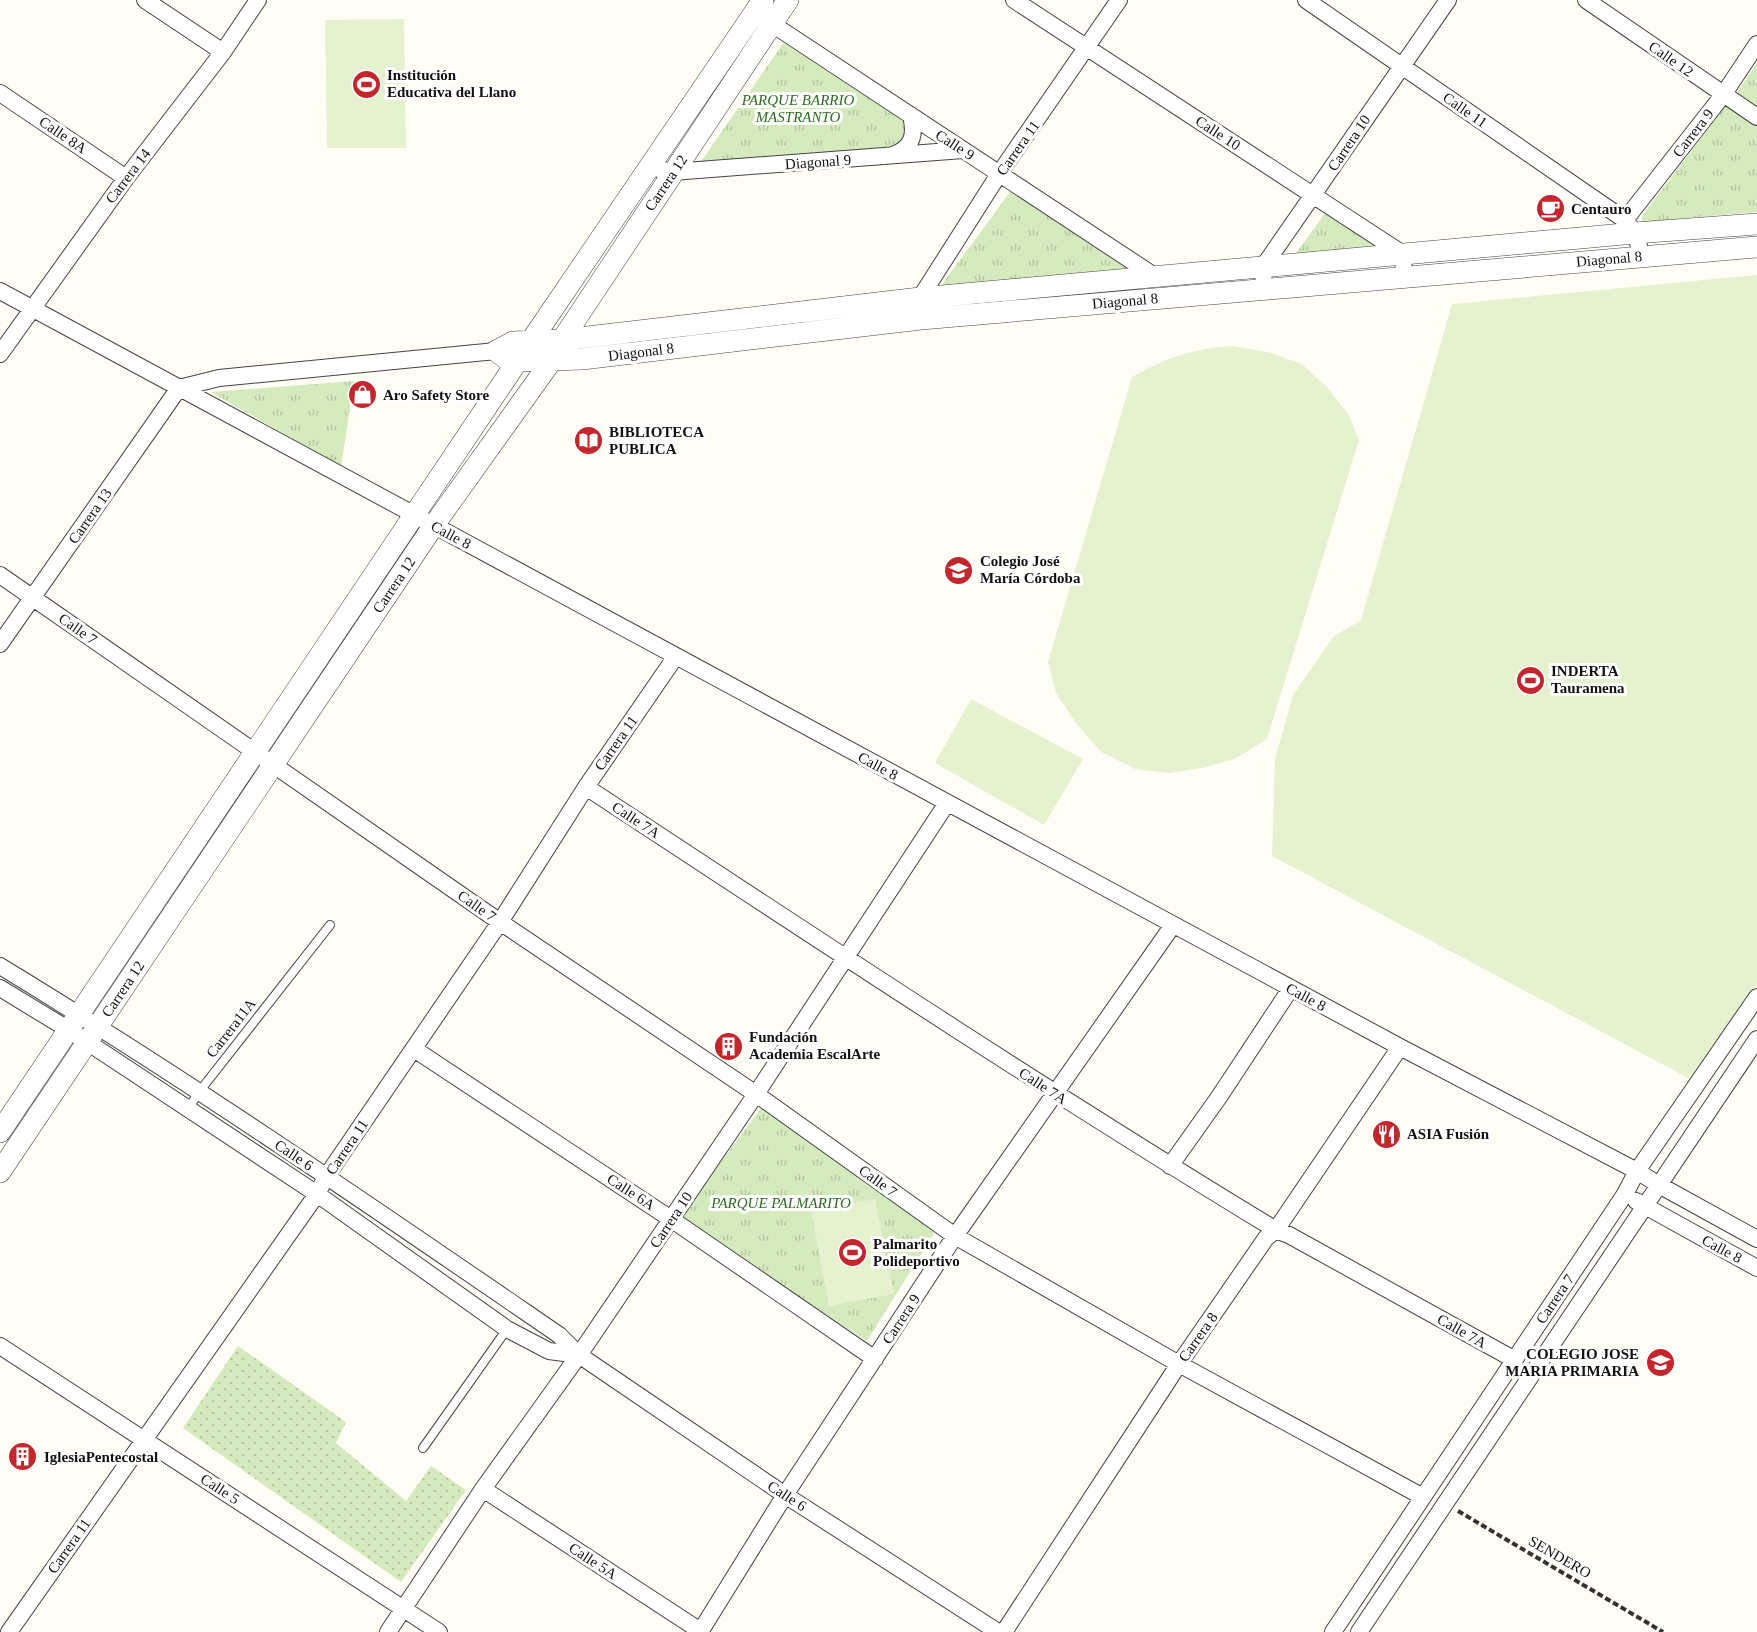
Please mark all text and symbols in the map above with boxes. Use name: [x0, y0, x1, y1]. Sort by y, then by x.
street label: Calle 12: [1646, 38, 1696, 80]
place label: Institución Educativa del Llano: [387, 67, 516, 100]
sports icon: Institución Educativa del Llano: [350, 68, 382, 100]
street label: Calle 11: [1440, 89, 1490, 131]
park label: PARQUE BARRIO MASTRANTO: [741, 92, 854, 125]
street label: Carrera 9: [1669, 106, 1717, 160]
street label: Carrera 10: [1325, 112, 1373, 174]
street label: Calle 8A: [36, 113, 90, 157]
street label: Calle 10: [1193, 113, 1243, 153]
street label: Carrera 11: [993, 118, 1043, 178]
street label: Calle 9: [933, 127, 977, 163]
street label: Carrera 14: [102, 145, 154, 206]
street label: Carrera 12: [642, 152, 690, 214]
street label: Diagonal 9: [784, 152, 852, 172]
cafe icon: Centauro: [1534, 193, 1566, 225]
place label: Centauro: [1571, 201, 1632, 217]
street label: Diagonal 8: [1575, 248, 1643, 270]
street label: Diagonal 8: [1091, 290, 1159, 312]
street label: Diagonal 8: [607, 340, 675, 364]
shop icon: Aro Safety Store: [346, 379, 378, 411]
place label: Aro Safety Store: [383, 387, 489, 403]
place label: BIBLIOTECA PUBLICA: [609, 424, 704, 457]
library icon: BIBLIOTECA PUBLICA: [572, 425, 604, 457]
street label: Carrera 13: [65, 485, 115, 547]
street label: Calle 8: [428, 518, 474, 552]
place label: Colegio José María Córdoba: [980, 553, 1081, 586]
street label: Carrera 12: [370, 554, 418, 616]
school or university icon: Colegio José María Córdoba: [943, 554, 975, 586]
street label: Calle 7: [56, 610, 101, 648]
place label: INDERTA Tauramena: [1551, 663, 1625, 696]
sports icon: INDERTA Tauramena: [1514, 664, 1546, 696]
street label: Carrera 11: [591, 713, 641, 773]
street label: Calle 8: [855, 749, 901, 783]
street label: Calle 7A: [609, 799, 663, 841]
street label: Calle 7: [455, 887, 500, 925]
street label: Carrera 12: [99, 958, 147, 1020]
street label: Calle 8: [1283, 980, 1329, 1014]
street label: Carrera11A: [203, 995, 259, 1061]
place label: Fundación Academia EscalArte: [749, 1029, 881, 1062]
building icon: Fundación Academia EscalArte: [712, 1030, 744, 1062]
street label: Calle 7A: [1016, 1065, 1070, 1107]
street label: Carrera 11: [323, 1116, 371, 1178]
restaurant icon: ASIA Fusión: [1370, 1118, 1402, 1150]
place label: ASIA Fusión: [1407, 1126, 1490, 1142]
street label: Calle 6: [272, 1136, 317, 1174]
street label: Calle 7: [856, 1162, 900, 1200]
street label: Calle 6A: [604, 1171, 658, 1213]
street label: Carrera 10: [647, 1189, 695, 1251]
park label: PARQUE PALMARITO: [710, 1195, 851, 1211]
street label: Calle 8: [1699, 1232, 1745, 1266]
place label: Palmarito Polideportivo: [873, 1236, 960, 1269]
sports icon: Palmarito Polideportivo: [836, 1237, 868, 1269]
street label: Carrera 7: [1533, 1271, 1578, 1327]
street label: Carrera 9: [879, 1291, 923, 1347]
street label: Carrera 8: [1175, 1309, 1221, 1365]
street label: Calle 7A: [1435, 1311, 1490, 1351]
place label: COLEGIO JOSE MARIA PRIMARIA: [1505, 1346, 1639, 1379]
school or university icon: COLEGIO JOSE MARIA PRIMARIA: [1644, 1347, 1676, 1379]
building icon: IglesiaPentecostal: [7, 1441, 39, 1473]
place label: IglesiaPentecostal: [44, 1449, 158, 1465]
street label: Calle 5: [198, 1471, 242, 1507]
street label: Calle 6: [765, 1478, 810, 1515]
street label: Carrera 11: [44, 1516, 94, 1576]
street label: SENDERO: [1526, 1533, 1594, 1581]
street label: Calle 5A: [566, 1540, 620, 1582]

